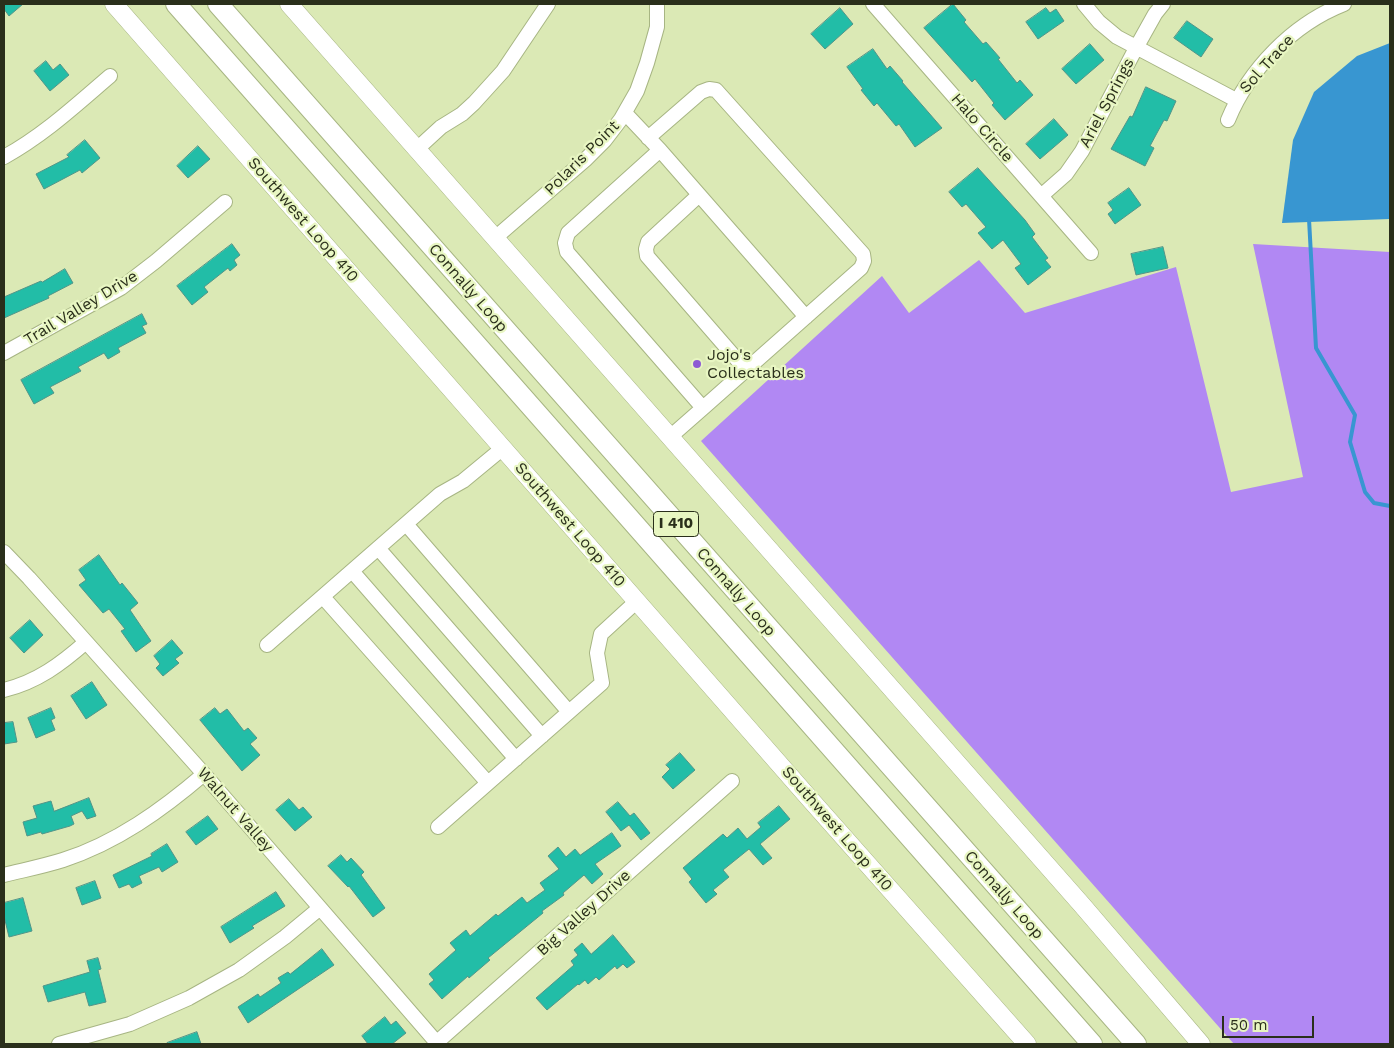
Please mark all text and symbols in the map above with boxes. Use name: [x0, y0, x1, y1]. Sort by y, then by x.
street label: Sol Trace: [1236, 31, 1298, 97]
street label: Ariel Springs: [1075, 55, 1139, 151]
street label: Halo Circle: [947, 90, 1017, 166]
street label: Polaris Point: [541, 117, 623, 199]
street label: Southwest Loop 410: [244, 154, 362, 286]
street label: Connally Loop: [424, 240, 512, 336]
street label: Trail Valley Drive: [21, 267, 141, 349]
place label: Jojo's Collectables: [707, 345, 804, 383]
marker: Jojo's Collectables: [691, 358, 703, 370]
street label: Southwest Loop 410: [511, 459, 629, 591]
road number: I 410: [654, 512, 698, 536]
street label: Connally Loop: [692, 544, 780, 640]
street label: Southwest Loop 410: [778, 763, 896, 895]
street label: Walnut Valley: [193, 764, 277, 856]
street label: Connally Loop: [960, 847, 1048, 943]
street label: Big Valley Drive: [533, 866, 635, 960]
scale bar: [1224, 1006, 1316, 1038]
text: 50 m: [1230, 1016, 1267, 1034]

